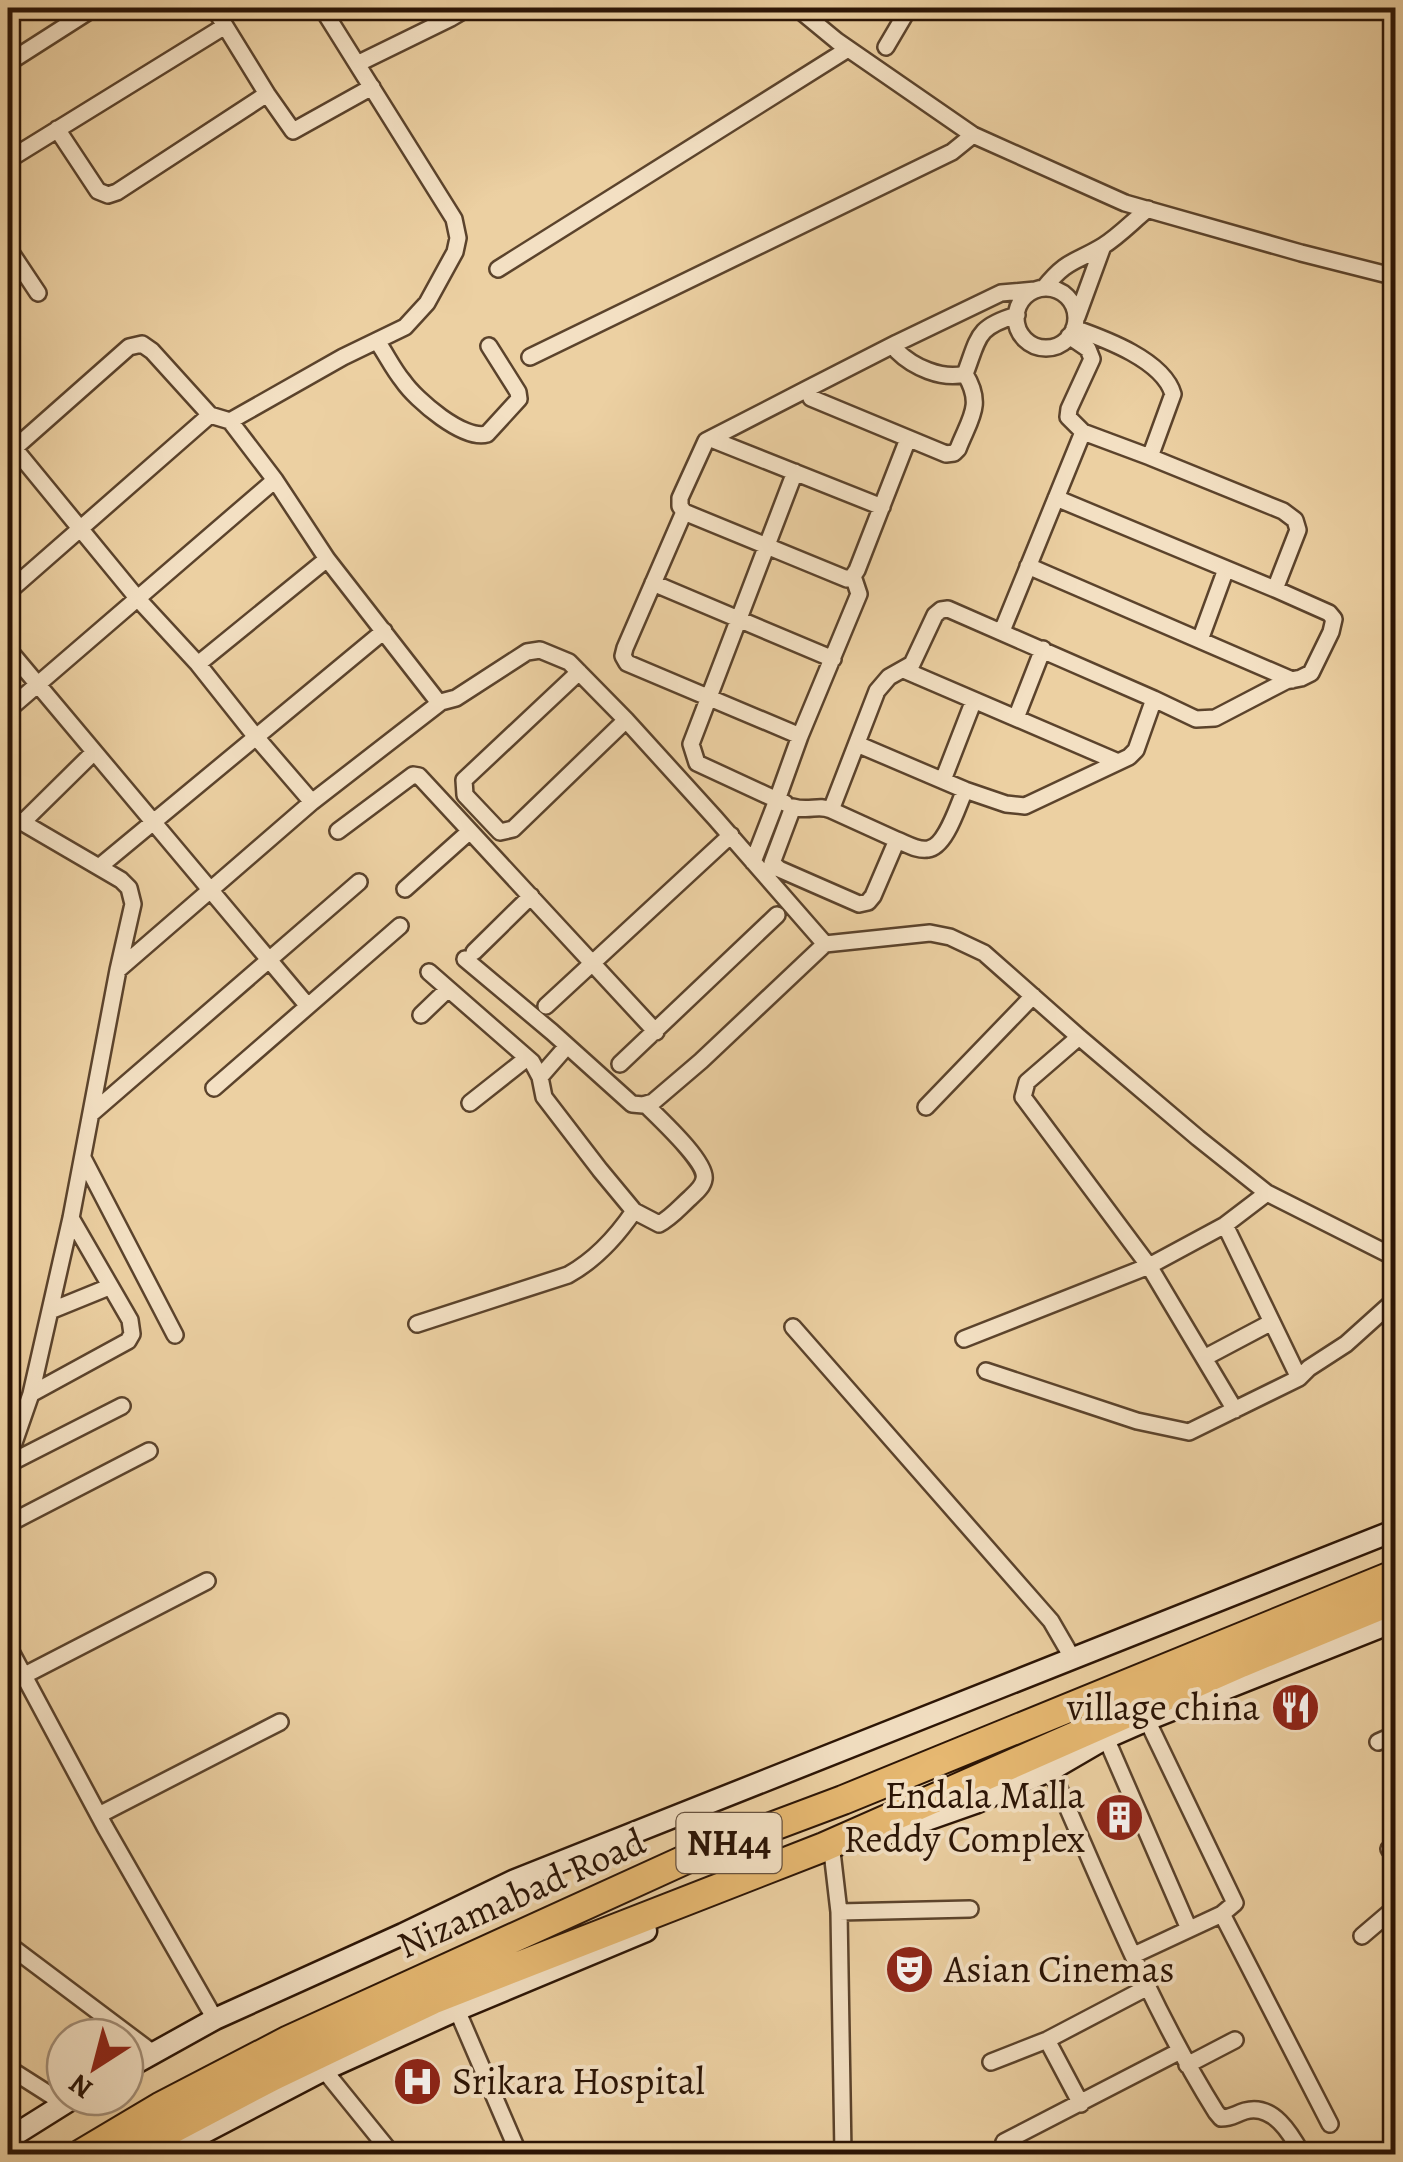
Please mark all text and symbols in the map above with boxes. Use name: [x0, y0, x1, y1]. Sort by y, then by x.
place label: village china: [1066, 1681, 1260, 1733]
restaurant icon: village china: [1269, 1681, 1321, 1733]
place label: Endala Malla Reddy Complex: [843, 1769, 1085, 1865]
building icon: Endala Malla Reddy Complex: [1094, 1791, 1146, 1843]
road number: NH44: [676, 1813, 782, 1873]
street label: Nizamabad Road: [389, 1815, 654, 1971]
theatre icon: Asian Cinemas: [883, 1943, 935, 1995]
place label: Asian Cinemas: [943, 1943, 1174, 1995]
north arrow: [45, 2017, 145, 2117]
hospital icon: Srikara Hospital: [391, 2055, 443, 2107]
place label: Srikara Hospital: [452, 2055, 705, 2107]
text: N: [61, 2065, 100, 2108]

